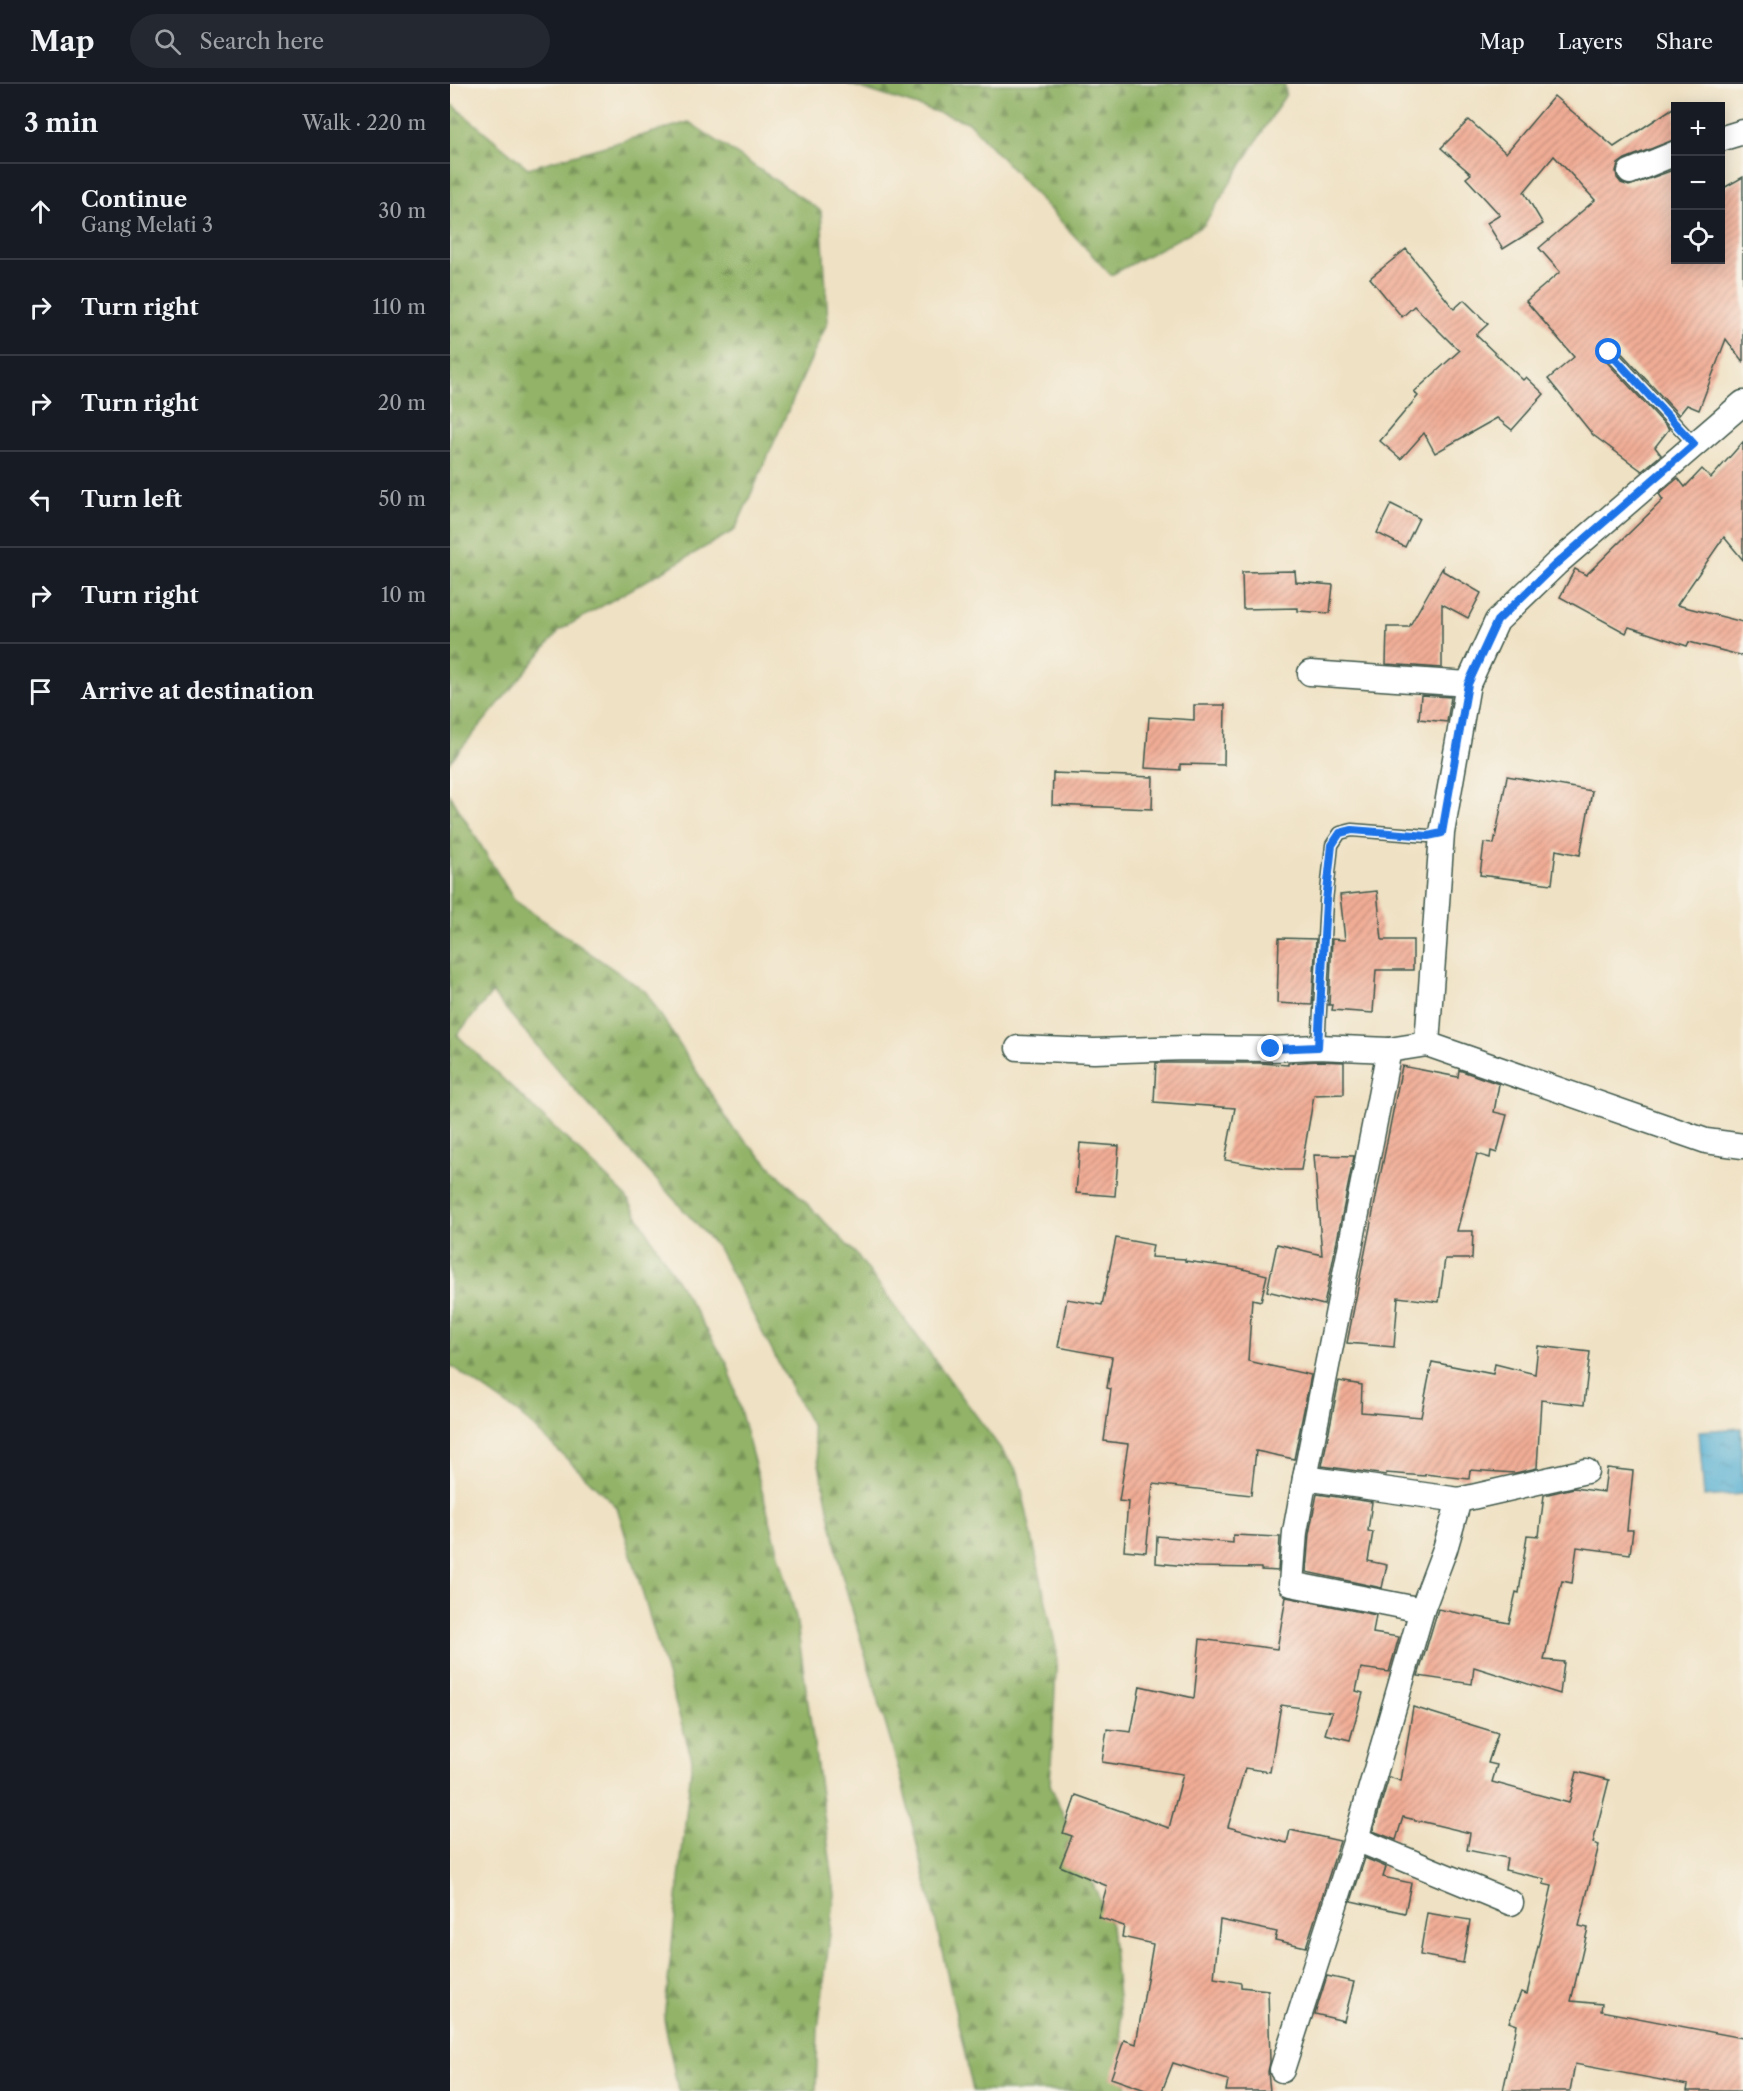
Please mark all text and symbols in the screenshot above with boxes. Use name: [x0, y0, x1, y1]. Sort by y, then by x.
search box: [130, 14, 550, 68]
text: Map: [30, 24, 94, 58]
icon: search: [151, 25, 184, 58]
text: Search here: [199, 28, 324, 55]
text: Map: [1480, 29, 1525, 54]
text: Layers: [1558, 29, 1623, 54]
text: Share: [1656, 29, 1713, 54]
map controls: [1671, 102, 1725, 264]
button: +: [1671, 102, 1725, 156]
text: 3 min: [24, 107, 98, 139]
text: Walk · 220 m: [302, 111, 426, 135]
button: −: [1671, 156, 1725, 210]
text: Continue: [81, 186, 187, 213]
icon: ahead: [24, 195, 57, 228]
text: 30 m: [378, 199, 426, 223]
button: locate: [1671, 210, 1725, 264]
text: Gang Melati 3: [81, 213, 213, 237]
icon: right: [24, 291, 57, 324]
text: Turn right: [81, 294, 199, 321]
text: 110 m: [373, 295, 426, 319]
route start: [1595, 338, 1621, 364]
icon: right: [24, 387, 57, 420]
text: Turn right: [81, 390, 199, 417]
text: 20 m: [378, 391, 426, 415]
icon: left: [24, 483, 57, 516]
text: Turn left: [81, 486, 182, 513]
text: 50 m: [379, 487, 426, 511]
icon: right: [24, 579, 57, 612]
text: Turn right: [81, 582, 199, 609]
text: 10 m: [381, 583, 426, 607]
icon: arrive: [24, 675, 57, 708]
text: Arrive at destination: [81, 678, 314, 705]
route end: [1257, 1035, 1283, 1061]

